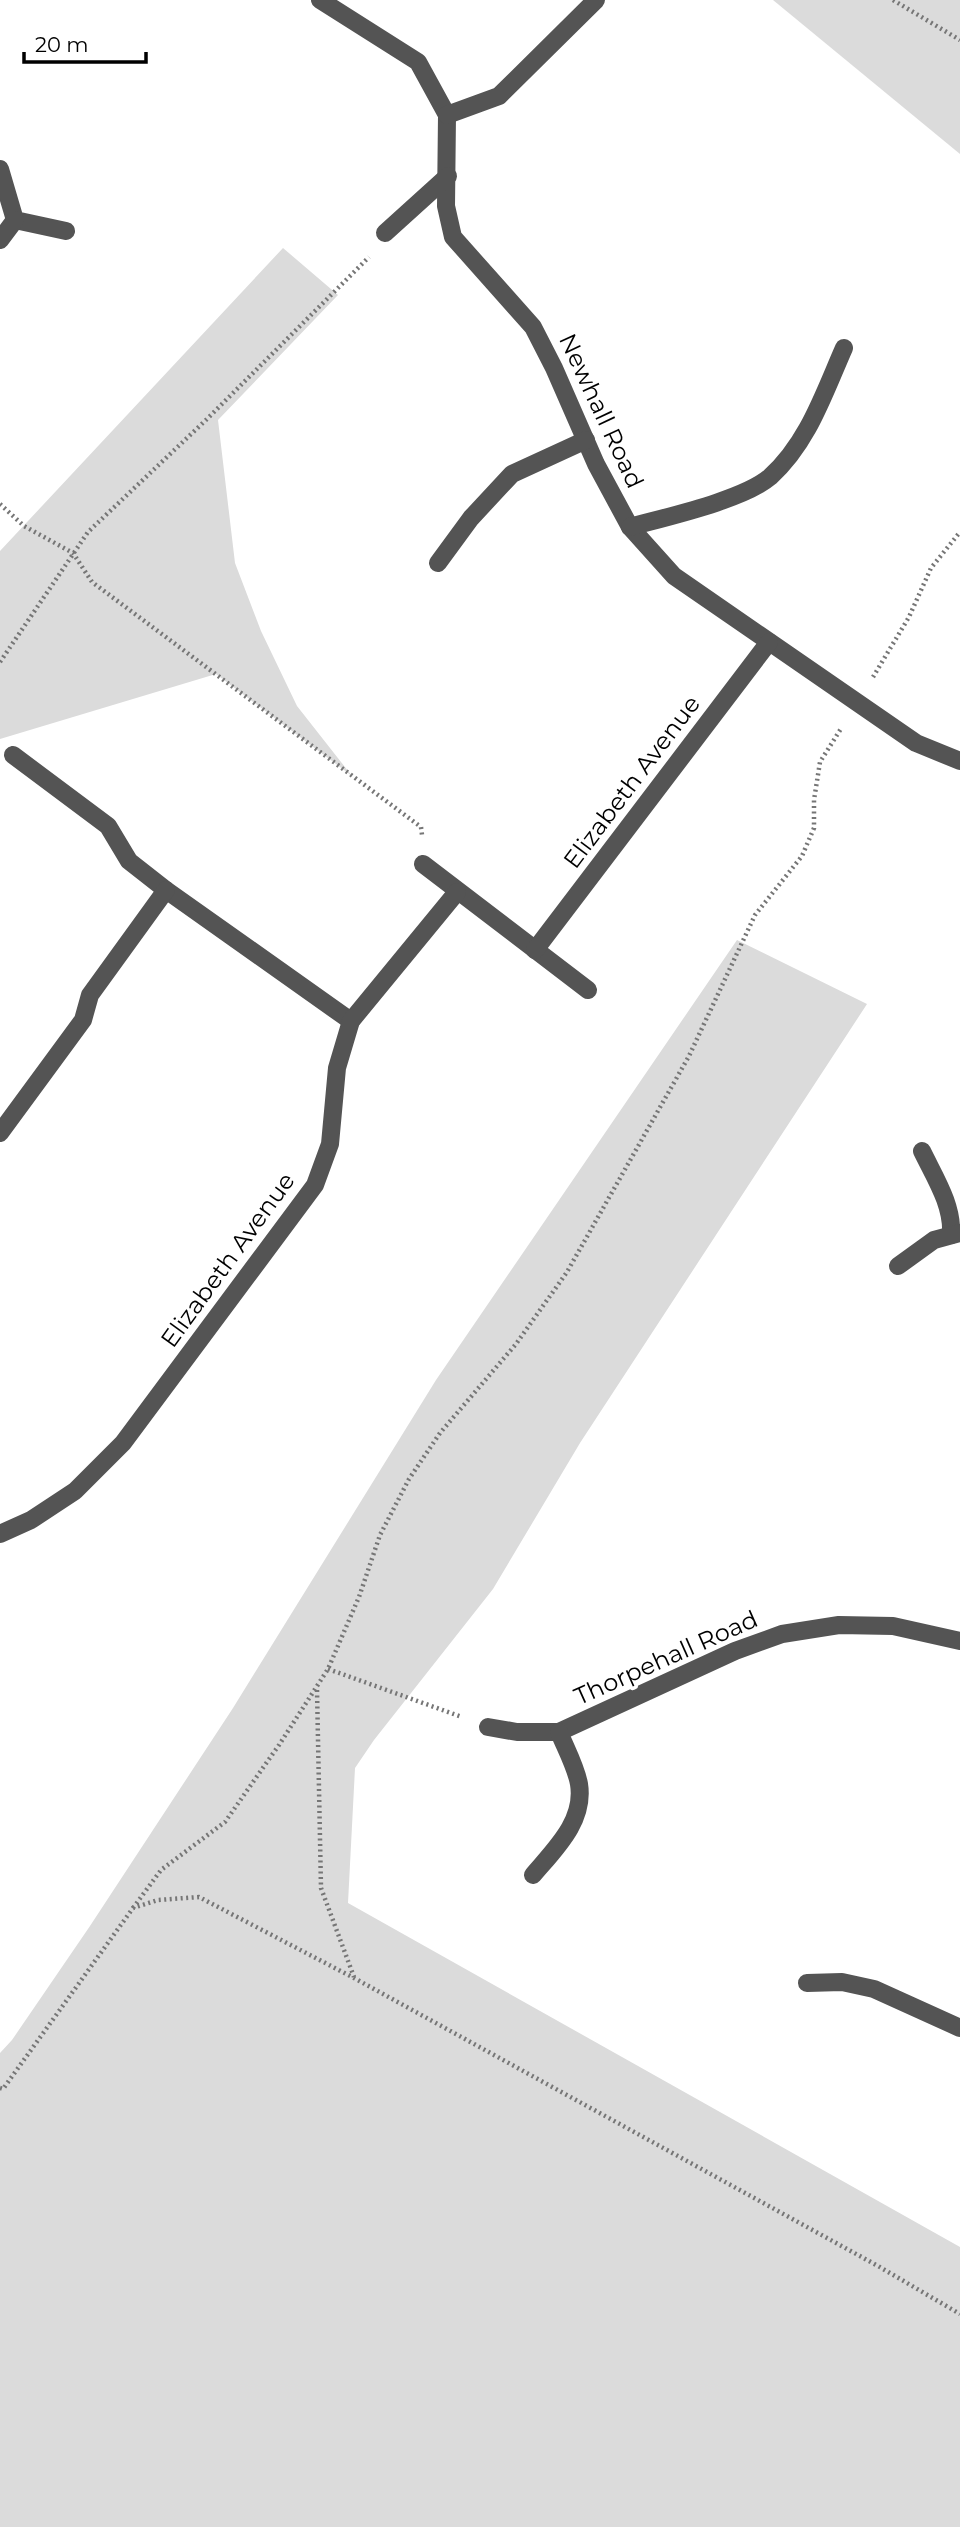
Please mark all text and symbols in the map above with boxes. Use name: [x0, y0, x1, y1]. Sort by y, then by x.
scale bar: [24, 21, 147, 65]
text: 20 m: [35, 32, 89, 57]
street label: Newhall Road: [553, 329, 650, 493]
street label: Elizabeth Avenue: [557, 690, 706, 874]
street label: Elizabeth Avenue: [154, 1167, 301, 1353]
street label: Thorpehall Road: [570, 1604, 762, 1711]

